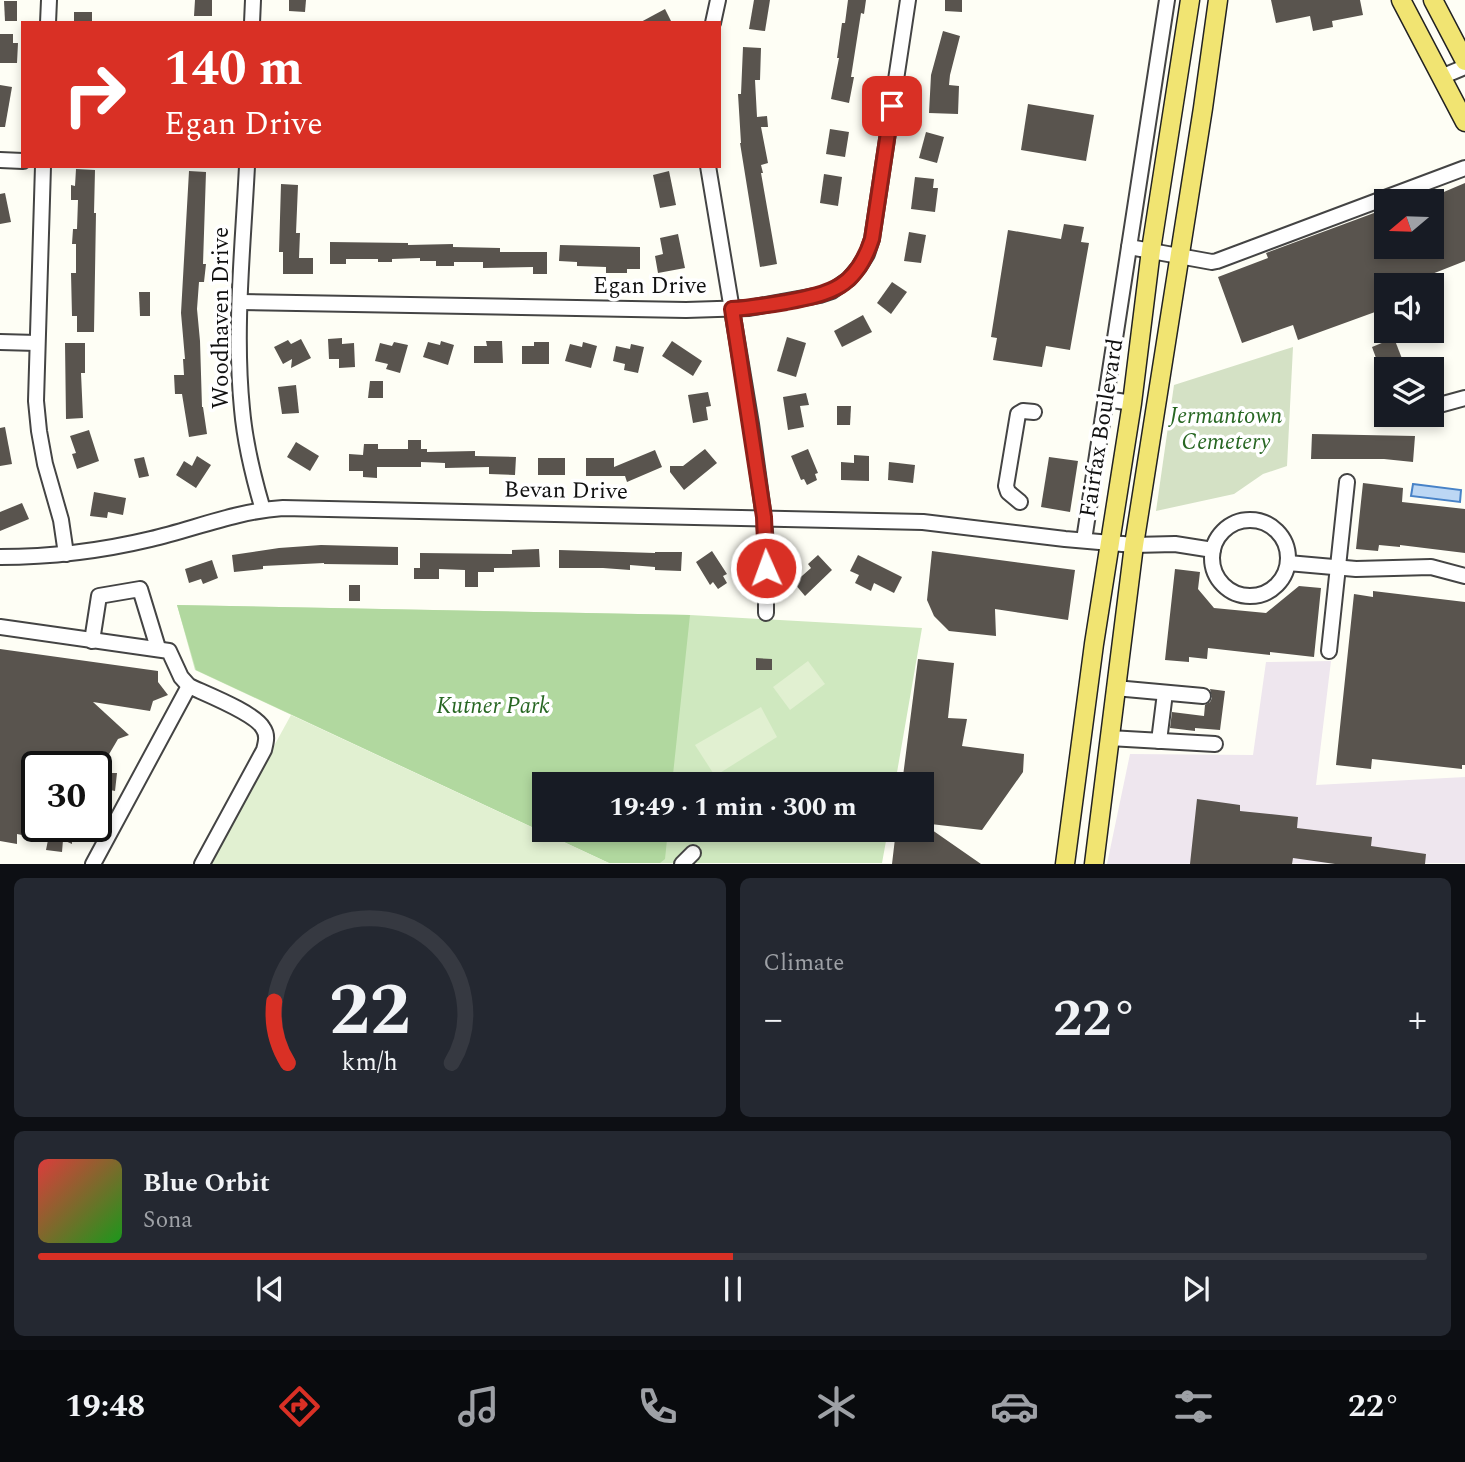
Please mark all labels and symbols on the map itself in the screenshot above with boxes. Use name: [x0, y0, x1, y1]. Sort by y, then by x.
pin: [862, 76, 922, 136]
north arrow: [1374, 189, 1444, 259]
street label: Woodhaven Drive: [204, 227, 239, 409]
street label: Egan Drive: [593, 269, 707, 304]
street label: Fairfax Boulevard: [1071, 336, 1133, 520]
park label: Jermantown Cemetery: [1168, 399, 1282, 460]
street label: Bevan Drive: [504, 472, 628, 510]
position arrow: [729, 531, 803, 605]
park label: Kutner Park: [436, 689, 550, 724]
speed limit sign: 30: [21, 751, 112, 842]

